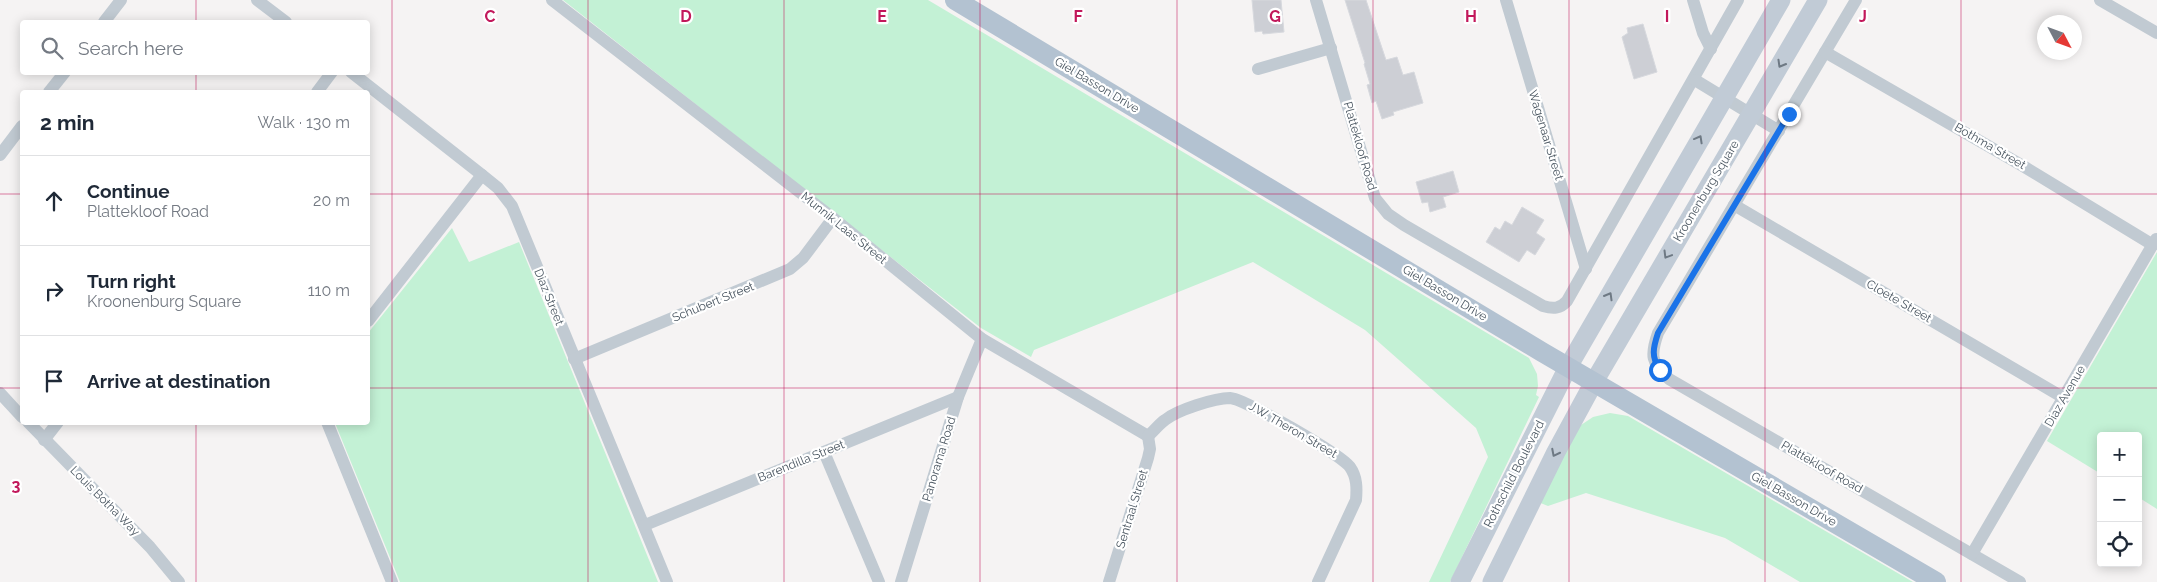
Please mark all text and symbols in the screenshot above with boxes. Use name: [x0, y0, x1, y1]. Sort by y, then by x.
text: C: [485, 7, 496, 26]
text: D: [680, 7, 692, 26]
text: E: [877, 7, 887, 26]
text: F: [1073, 7, 1083, 26]
text: G: [1269, 7, 1281, 26]
text: H: [1465, 7, 1477, 26]
text: I: [1665, 7, 1669, 26]
text: J: [1859, 7, 1867, 26]
north arrow: [2037, 15, 2082, 60]
search box: [20, 20, 370, 75]
icon: search: [38, 34, 66, 62]
text: Search here: [78, 37, 184, 59]
street label: Giel Basson Drive: [1052, 54, 1142, 116]
one-way arrow: [1777, 58, 1787, 67]
street label: Wagenaar Street: [1526, 88, 1566, 182]
street label: Plattekloof Road: [1341, 100, 1379, 192]
route end: [1778, 103, 1801, 126]
text: 2 min: [40, 110, 94, 135]
text: Walk · 130 m: [257, 113, 350, 132]
street label: Bothma Street: [1952, 120, 2028, 172]
one-way arrow: [1693, 136, 1703, 145]
street label: Kroonenburg Square: [1670, 138, 1742, 244]
text: Continue: [87, 180, 170, 202]
icon: ahead: [40, 187, 68, 215]
street label: Munnik Laas Street: [798, 189, 890, 267]
text: 20 m: [313, 191, 350, 210]
text: Plattekloof Road: [87, 202, 209, 221]
one-way arrow: [1664, 249, 1674, 258]
street label: Giel Basson Drive: [1400, 262, 1490, 324]
street label: Diaz Street: [531, 267, 567, 327]
text: Turn right: [87, 270, 176, 292]
icon: right: [40, 277, 68, 305]
street label: Cloete Street: [1864, 277, 1934, 325]
street label: Schubert Street: [670, 279, 756, 325]
text: 110 m: [308, 281, 350, 300]
text: Kroonenburg Square: [87, 292, 241, 311]
one-way arrow: [1602, 292, 1612, 301]
route start: [1649, 359, 1672, 382]
street label: Diaz Avenue: [2042, 363, 2088, 429]
icon: arrive: [40, 367, 68, 395]
text: Arrive at destination: [87, 370, 271, 392]
street label: J.W. Theron Street: [1246, 399, 1340, 461]
street label: Panorama Road: [919, 415, 959, 503]
street label: Rothschild Boulevard: [1481, 418, 1547, 530]
map controls: [2097, 432, 2142, 567]
button: +: [2097, 432, 2142, 477]
street label: Barendilla Street: [756, 437, 846, 485]
street label: Plattekloof Road: [1779, 438, 1865, 496]
one-way arrow: [1551, 447, 1561, 456]
street label: Louis Botha Way: [67, 463, 143, 539]
street label: Sentraal Street: [1113, 468, 1151, 550]
street label: Giel Basson Drive: [1749, 469, 1839, 529]
text: 3: [12, 476, 21, 495]
button: −: [2097, 477, 2142, 522]
button: locate: [2097, 522, 2142, 567]

